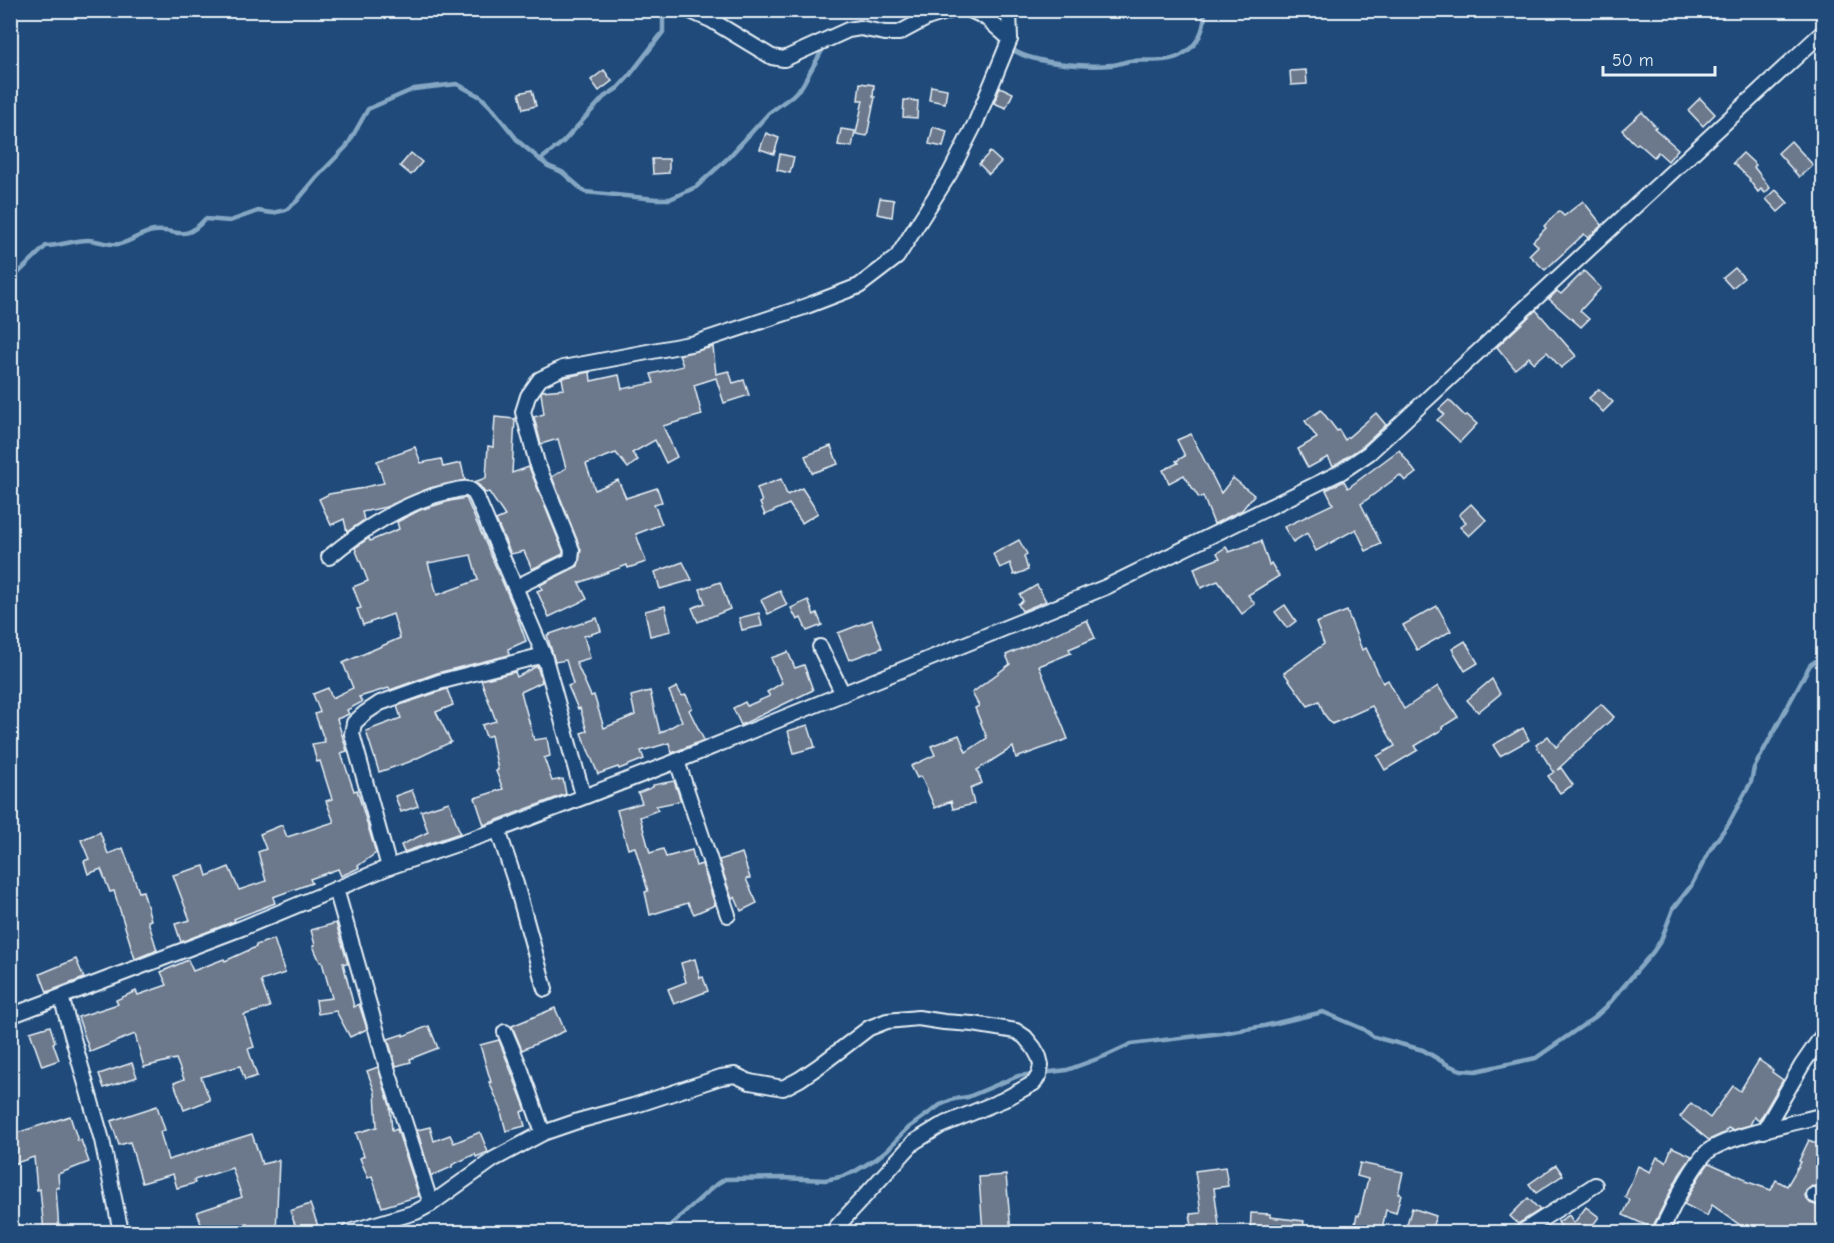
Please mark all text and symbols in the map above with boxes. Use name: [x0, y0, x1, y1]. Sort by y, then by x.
scale bar: [1603, 39, 1716, 77]
text: 50 m: [1612, 50, 1654, 71]

